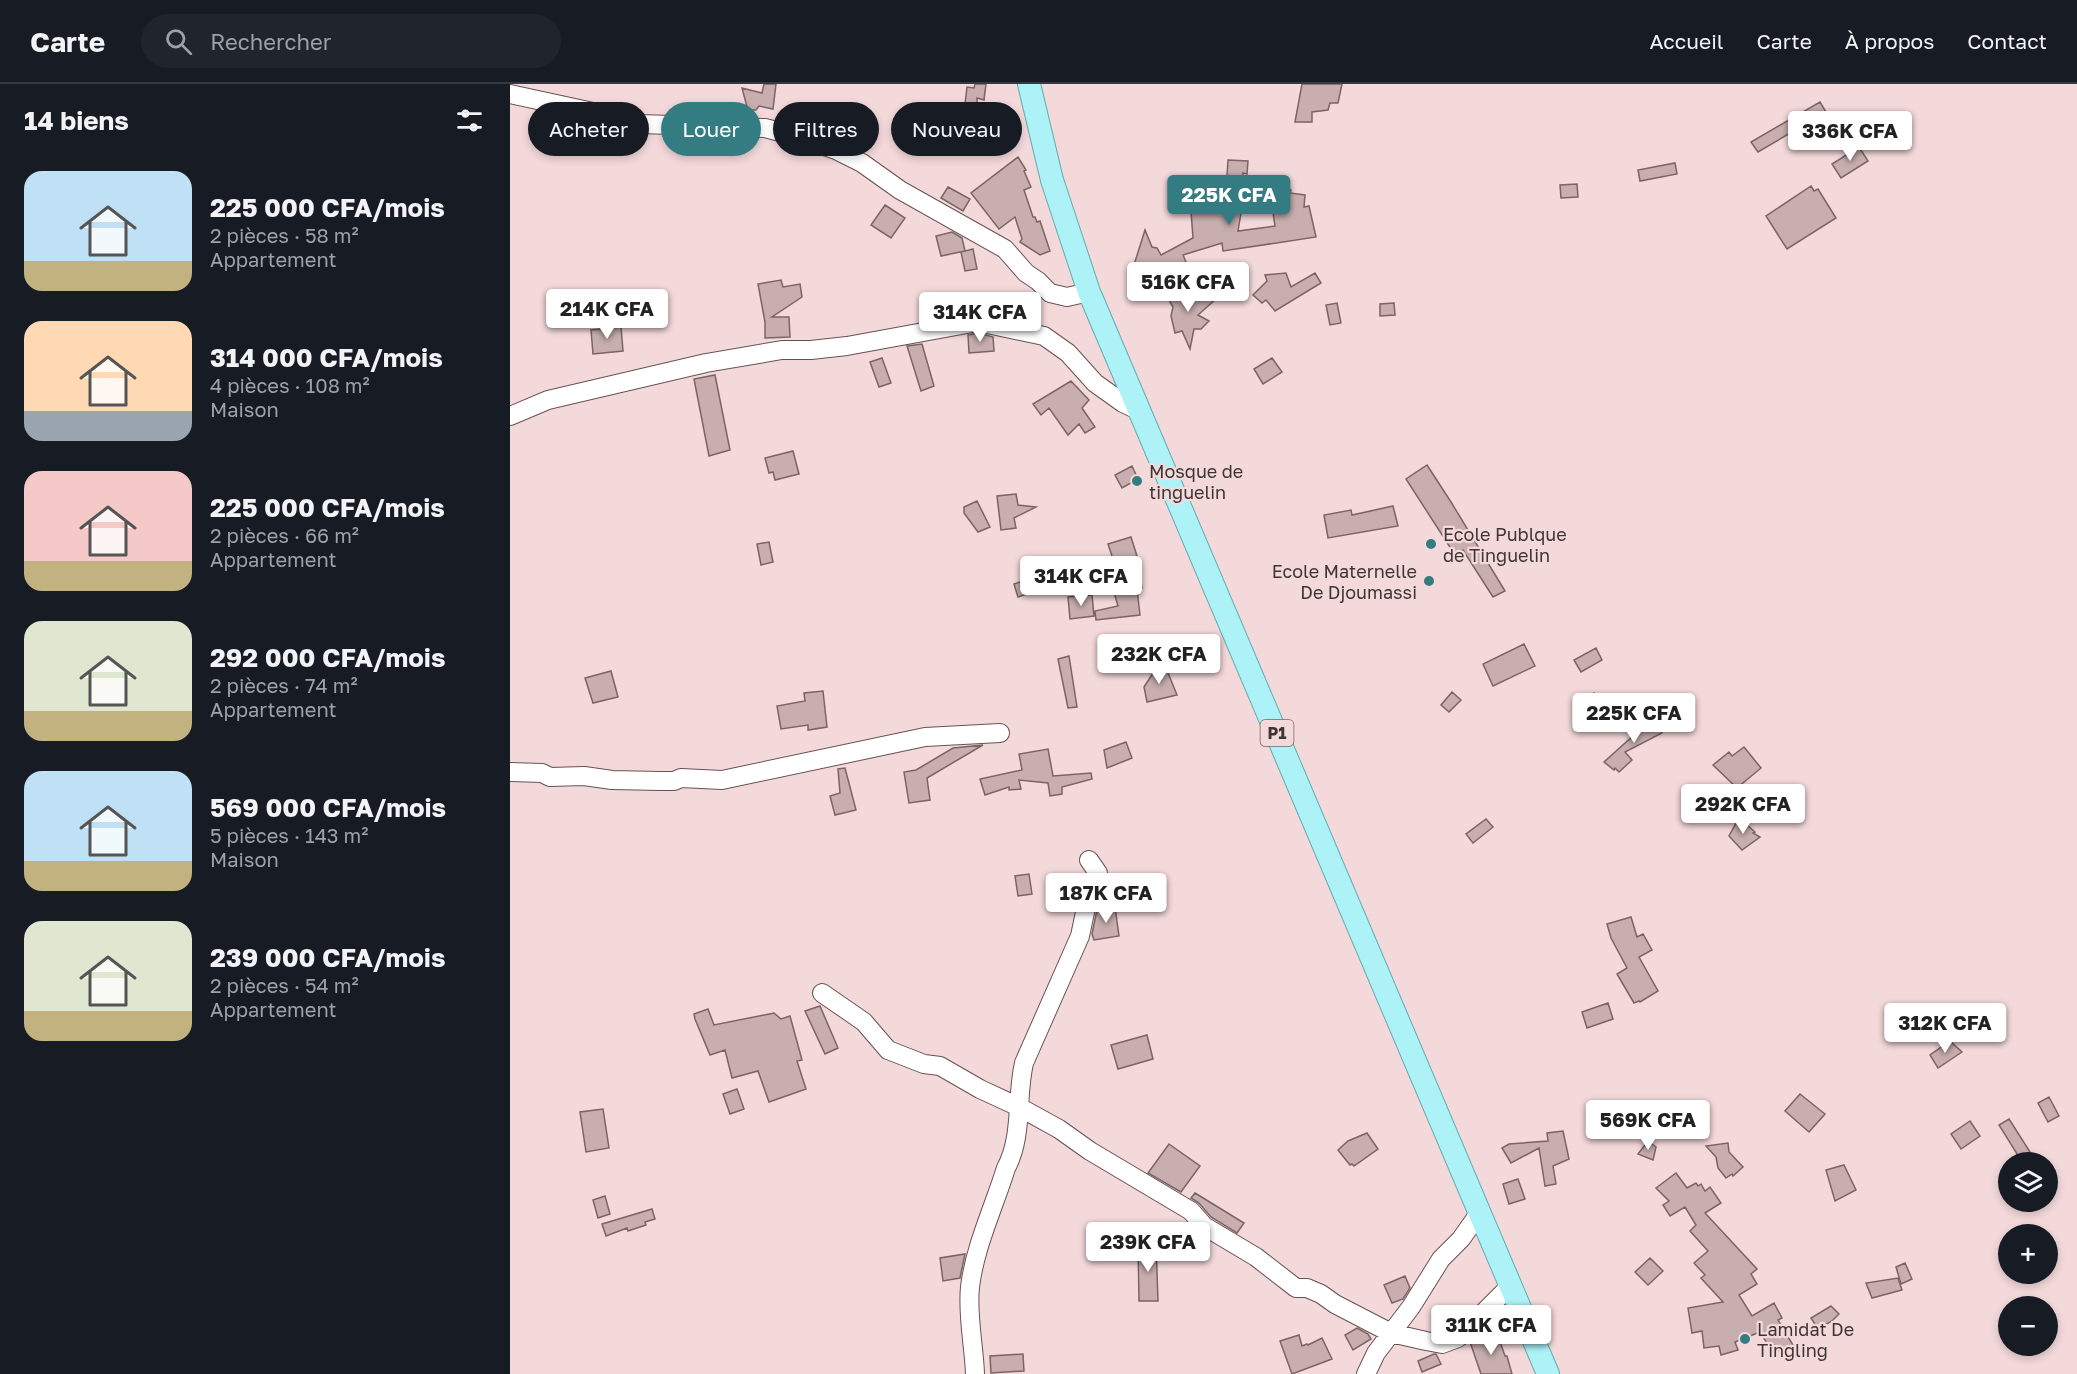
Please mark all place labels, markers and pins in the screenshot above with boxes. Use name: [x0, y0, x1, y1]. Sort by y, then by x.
pin: 336K CFA: [1788, 111, 1912, 162]
pin: 225K CFA: [1167, 175, 1291, 226]
pin: 516K CFA: [1126, 262, 1250, 313]
pin: 214K CFA: [545, 289, 669, 340]
pin: 314K CFA: [918, 292, 1042, 343]
place label: Mosque de tinguelin: [1149, 460, 1243, 503]
marker: Mosque de tinguelin: [1130, 474, 1144, 488]
place label: Ecole Publque de Tinguelin: [1443, 523, 1567, 566]
marker: Ecole Publque de Tinguelin: [1424, 537, 1438, 551]
pin: 314K CFA: [1019, 556, 1143, 607]
place label: Ecole Maternelle De Djoumassi: [1272, 560, 1417, 603]
marker: Ecole Maternelle De Djoumassi: [1422, 574, 1436, 588]
pin: 232K CFA: [1097, 634, 1221, 685]
pin: 225K CFA: [1572, 693, 1696, 744]
pin: 292K CFA: [1681, 784, 1805, 835]
pin: 187K CFA: [1044, 873, 1168, 924]
pin: 312K CFA: [1883, 1003, 2007, 1054]
pin: 569K CFA: [1586, 1100, 1710, 1151]
pin: 239K CFA: [1086, 1222, 1210, 1273]
pin: 311K CFA: [1429, 1305, 1553, 1356]
place label: Lamidat De Tingling: [1757, 1318, 1854, 1361]
marker: Lamidat De Tingling: [1738, 1332, 1752, 1346]

